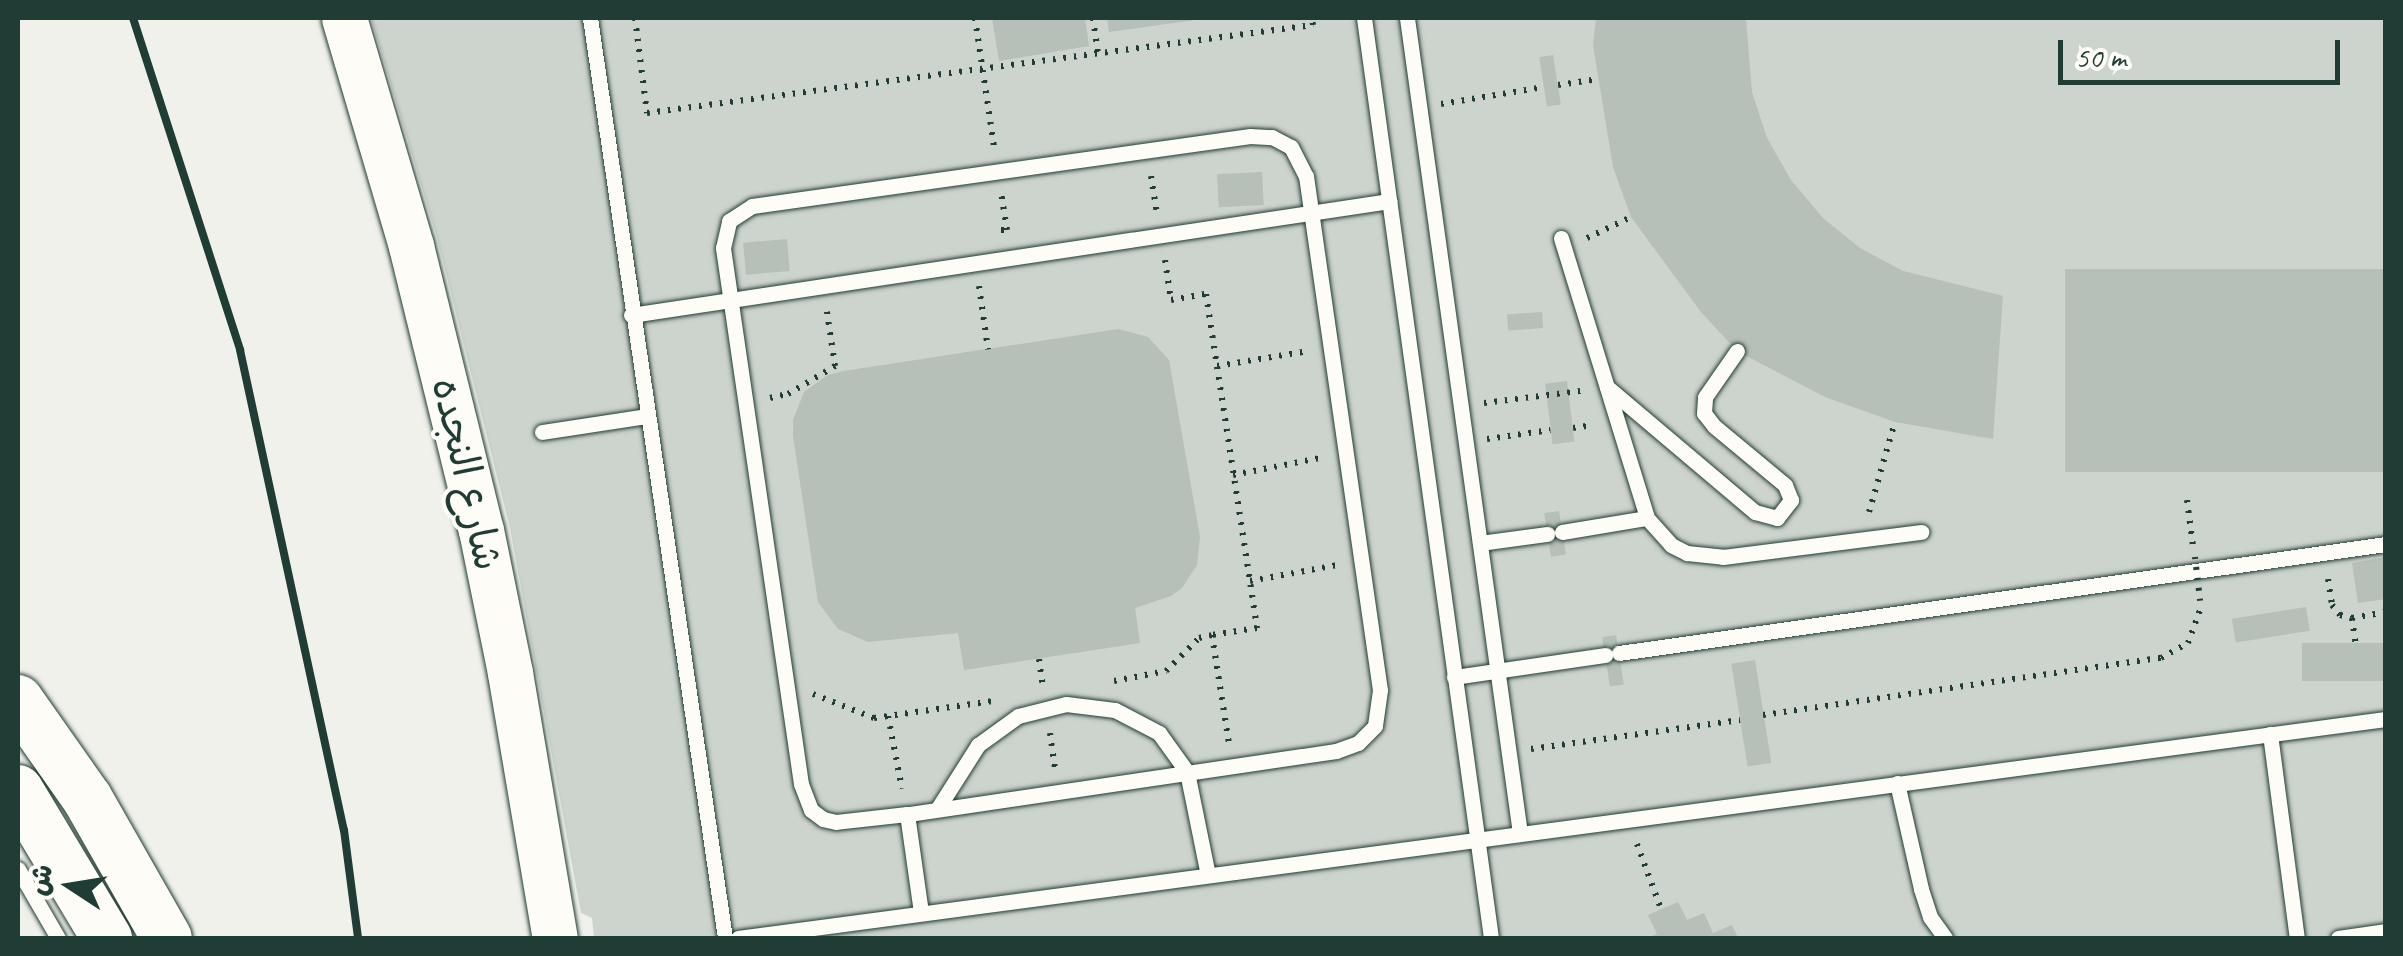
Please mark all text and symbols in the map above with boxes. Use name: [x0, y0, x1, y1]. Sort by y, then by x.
scale bar: [2063, 20, 2346, 82]
text: 50 m: [2075, 38, 2126, 76]
street label: شارع النجده: [422, 373, 512, 575]
north arrow: [20, 836, 120, 936]
text: ش: [20, 861, 60, 898]

